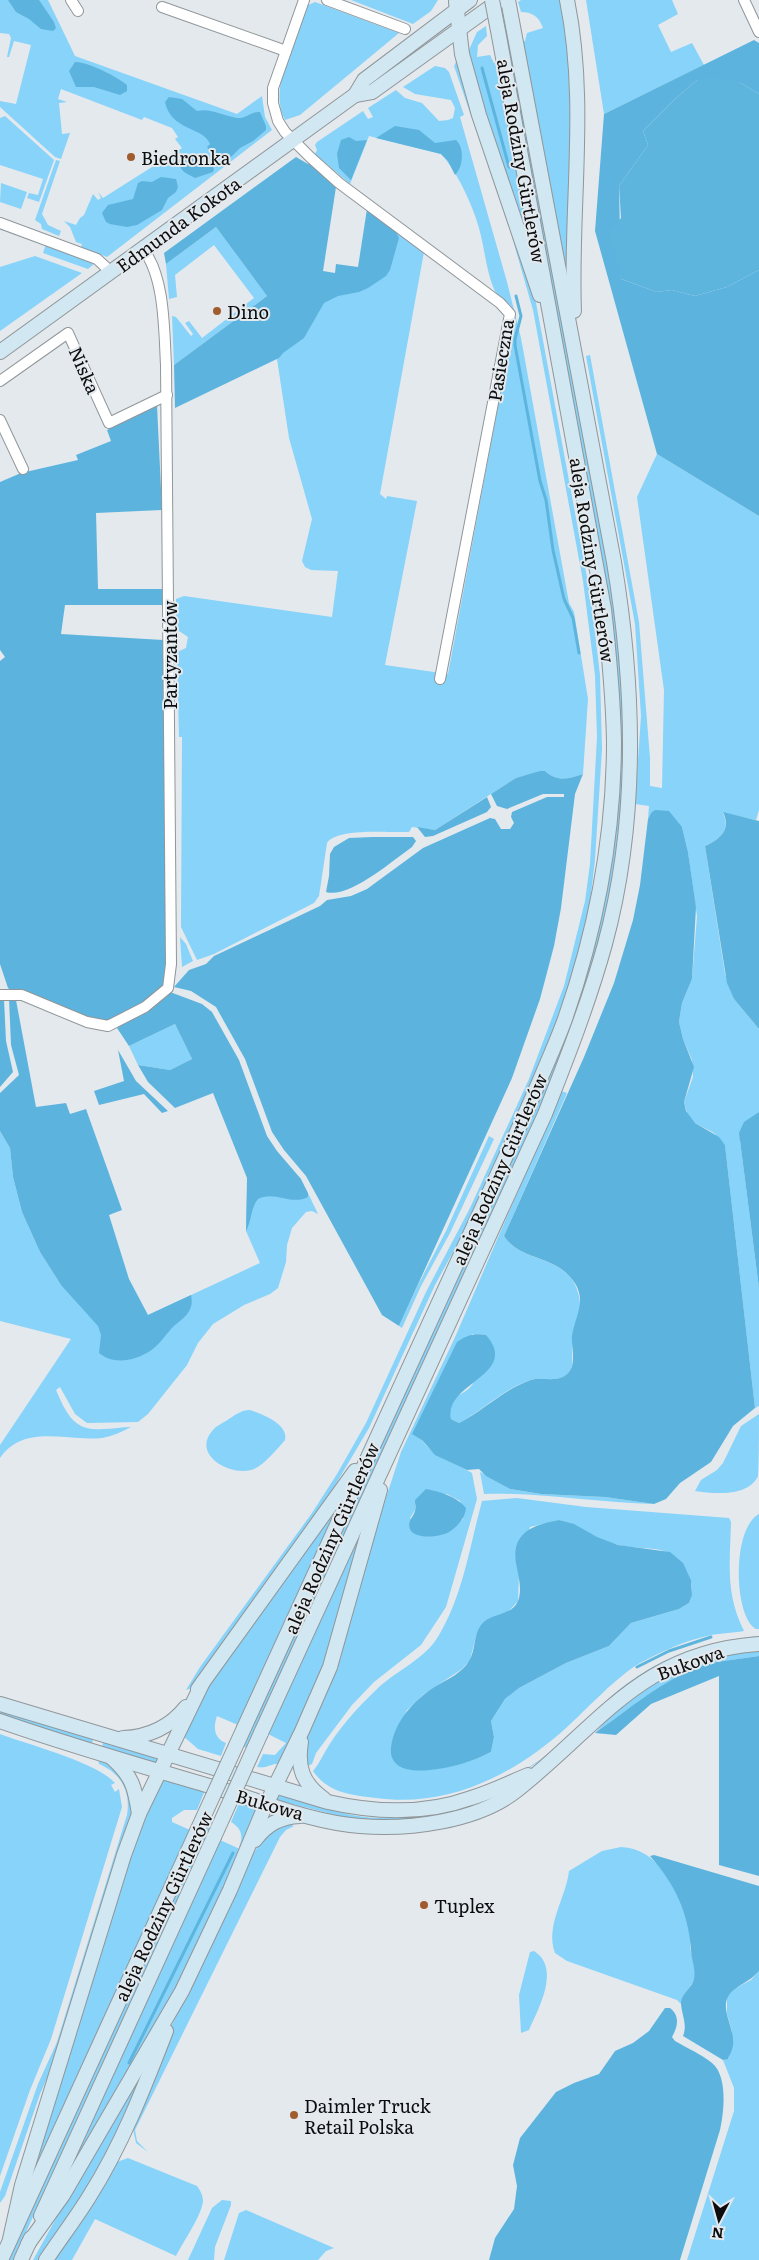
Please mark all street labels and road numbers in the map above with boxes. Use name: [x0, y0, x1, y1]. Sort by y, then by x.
street label: aleja Rodziny Gürtlerów: [491, 57, 553, 266]
street label: Edmunda Kokota: [110, 169, 246, 279]
street label: Pasieczna: [480, 317, 520, 403]
street label: Niska: [63, 342, 107, 398]
street label: aleja Rodziny Gürtlerów: [563, 456, 623, 665]
street label: Partyzantów: [156, 600, 183, 710]
street label: aleja Rodziny Gürtlerów: [445, 1068, 554, 1269]
street label: aleja Rodziny Gürtlerów: [277, 1437, 386, 1638]
street label: Bukowa: [653, 1637, 728, 1687]
street label: Bukowa: [233, 1781, 307, 1827]
street label: aleja Rodziny Gürtlerów: [107, 1806, 219, 2006]

